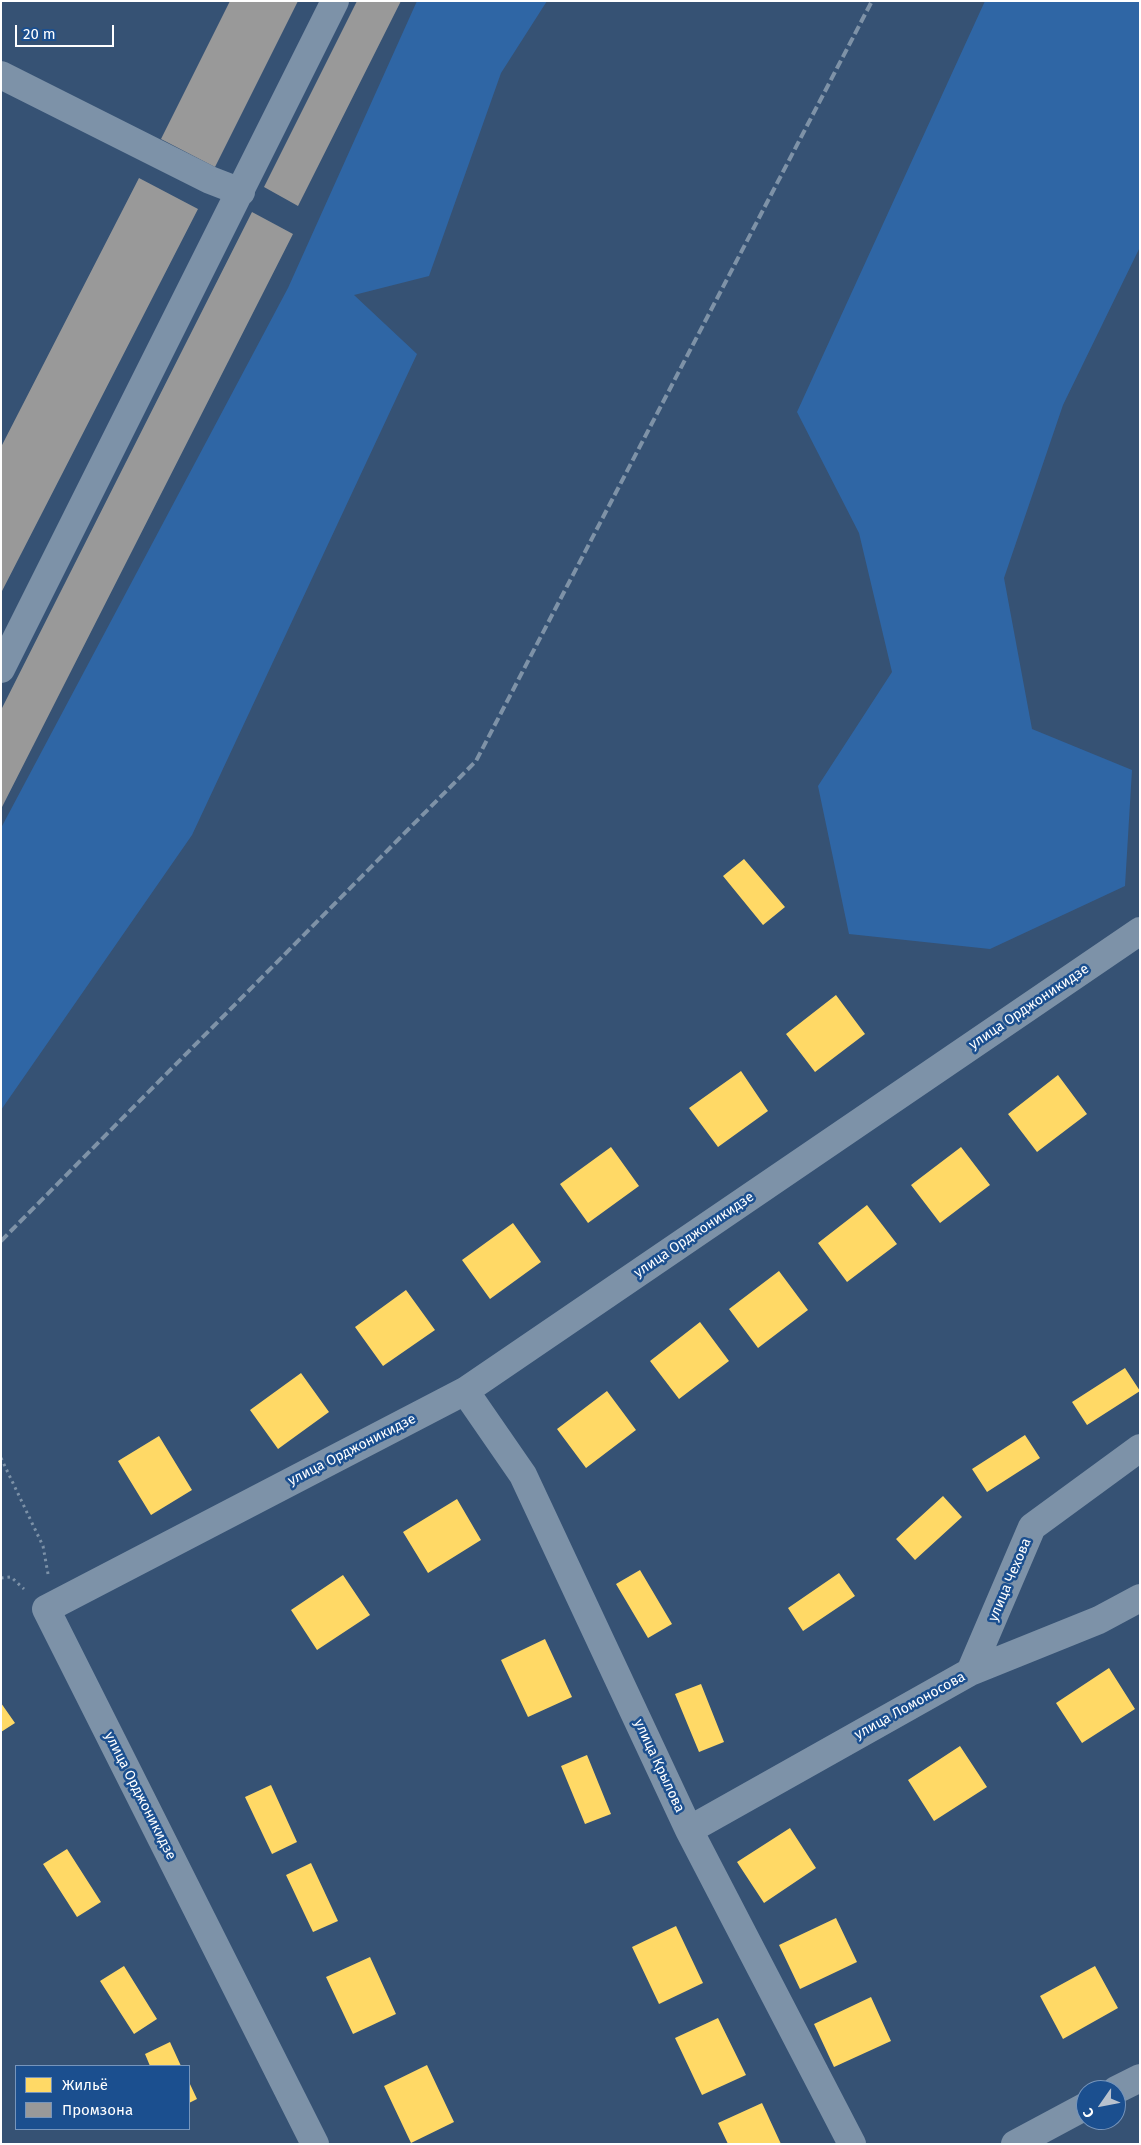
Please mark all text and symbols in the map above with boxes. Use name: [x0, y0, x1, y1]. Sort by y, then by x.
scale bar: [18, 15, 116, 47]
text: 20 m: [23, 25, 56, 43]
street label: улица Орджоникидзе: [966, 961, 1092, 1053]
street label: улица Орджоникидзе: [631, 1189, 757, 1281]
street label: улица Орджоникидзе: [285, 1410, 419, 1490]
street label: улица Чехова: [985, 1536, 1035, 1624]
street label: улица Ломоносова: [852, 1669, 968, 1743]
street label: улица Крылова: [630, 1717, 688, 1815]
street label: улица Орджоникидзе: [100, 1729, 180, 1863]
legend: [15, 2065, 190, 2130]
text: Жильё: [62, 2076, 108, 2094]
north arrow: [1076, 2080, 1126, 2130]
text: Промзона: [62, 2101, 133, 2119]
text: С: [1080, 2105, 1098, 2121]

